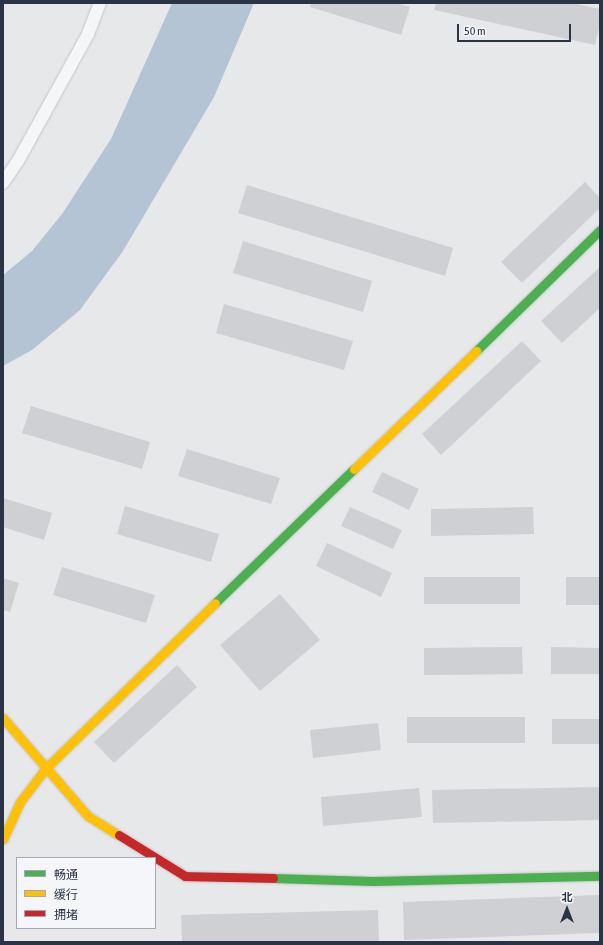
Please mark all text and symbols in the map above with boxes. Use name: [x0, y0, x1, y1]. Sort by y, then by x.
scale bar: [459, 16, 573, 42]
text: 50 m: [464, 24, 486, 38]
legend: [16, 857, 156, 929]
text: 畅通: [54, 868, 78, 882]
text: 缓行: [54, 888, 78, 902]
north arrow: [547, 889, 587, 929]
text: 北: [562, 891, 573, 903]
text: 拥堵: [54, 908, 78, 922]

